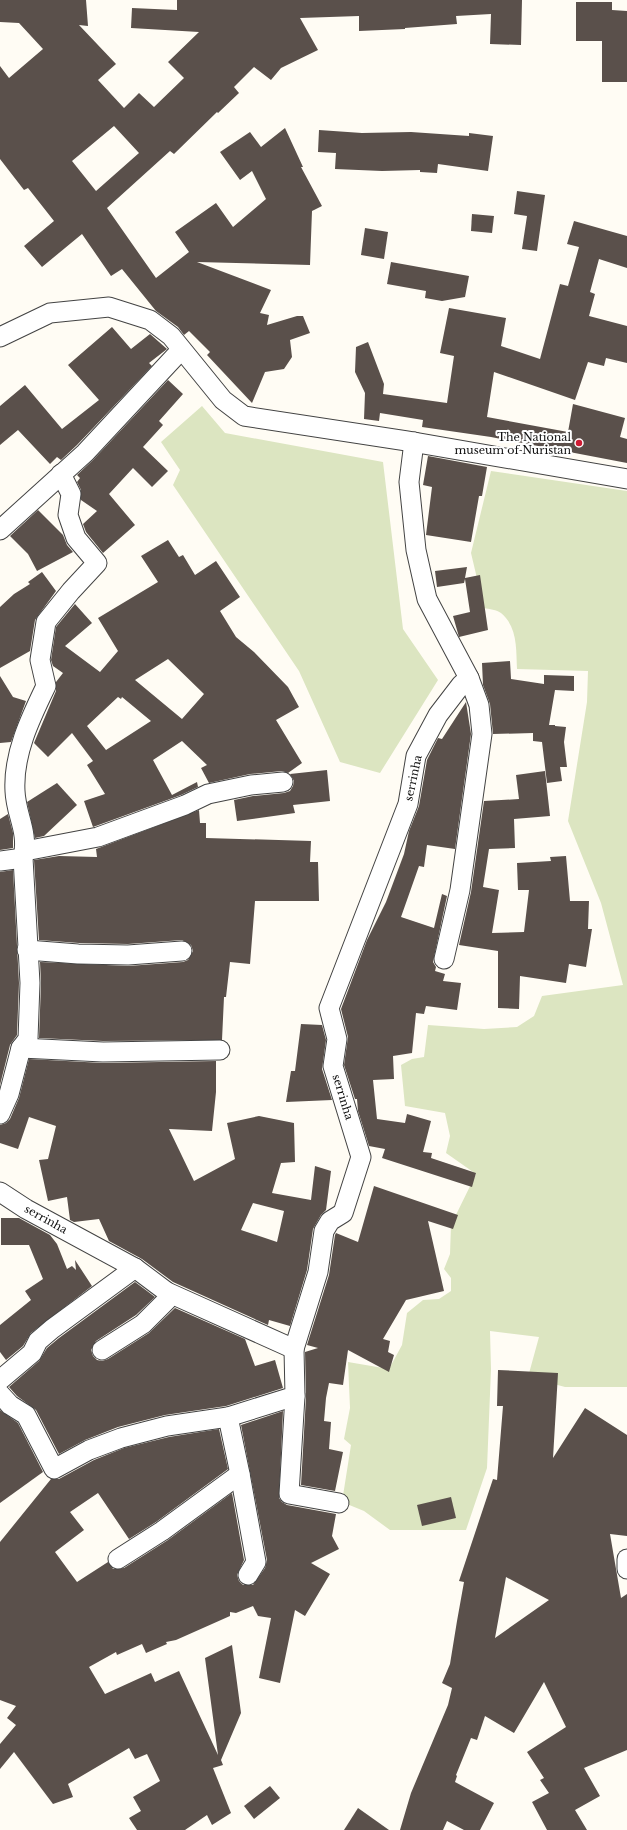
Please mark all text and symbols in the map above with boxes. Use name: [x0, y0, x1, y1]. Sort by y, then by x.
place label: The National museum of Nuristan: [454, 430, 571, 457]
marker: The National museum of Nuristan: [574, 438, 584, 448]
street label: serrinha: [401, 753, 425, 802]
street label: serrinha: [329, 1073, 357, 1122]
street label: serrinha: [22, 1202, 71, 1237]

